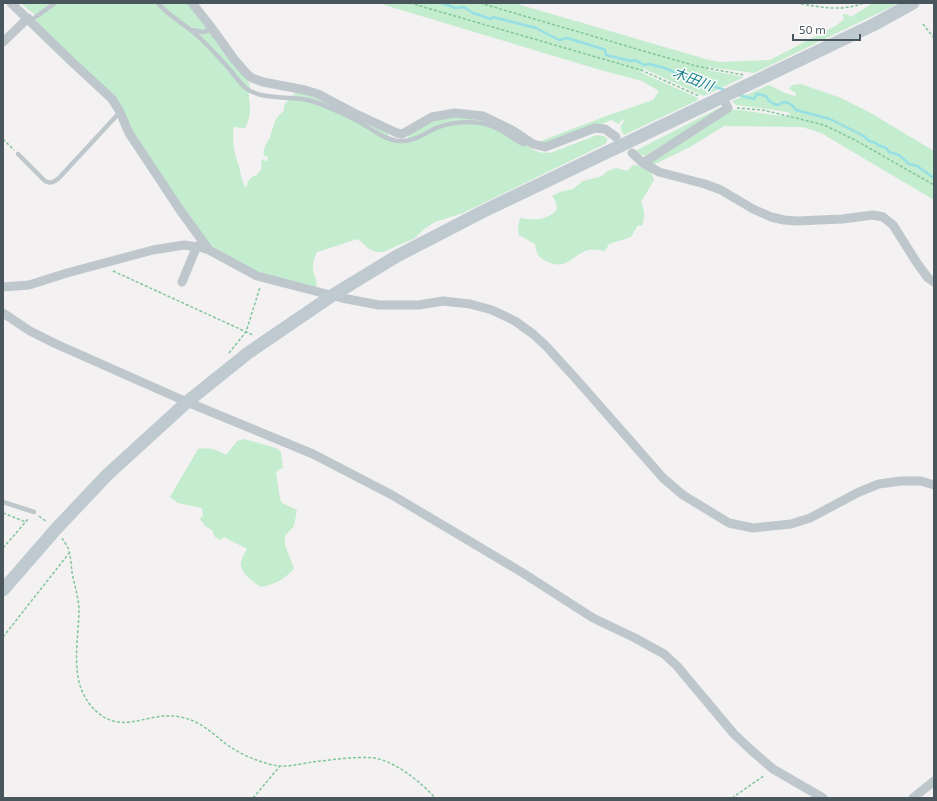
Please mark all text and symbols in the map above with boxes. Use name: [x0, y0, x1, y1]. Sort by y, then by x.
scale bar: [793, 16, 860, 42]
text: 50 m: [799, 22, 826, 36]
water label: 木田川: [671, 63, 718, 95]

